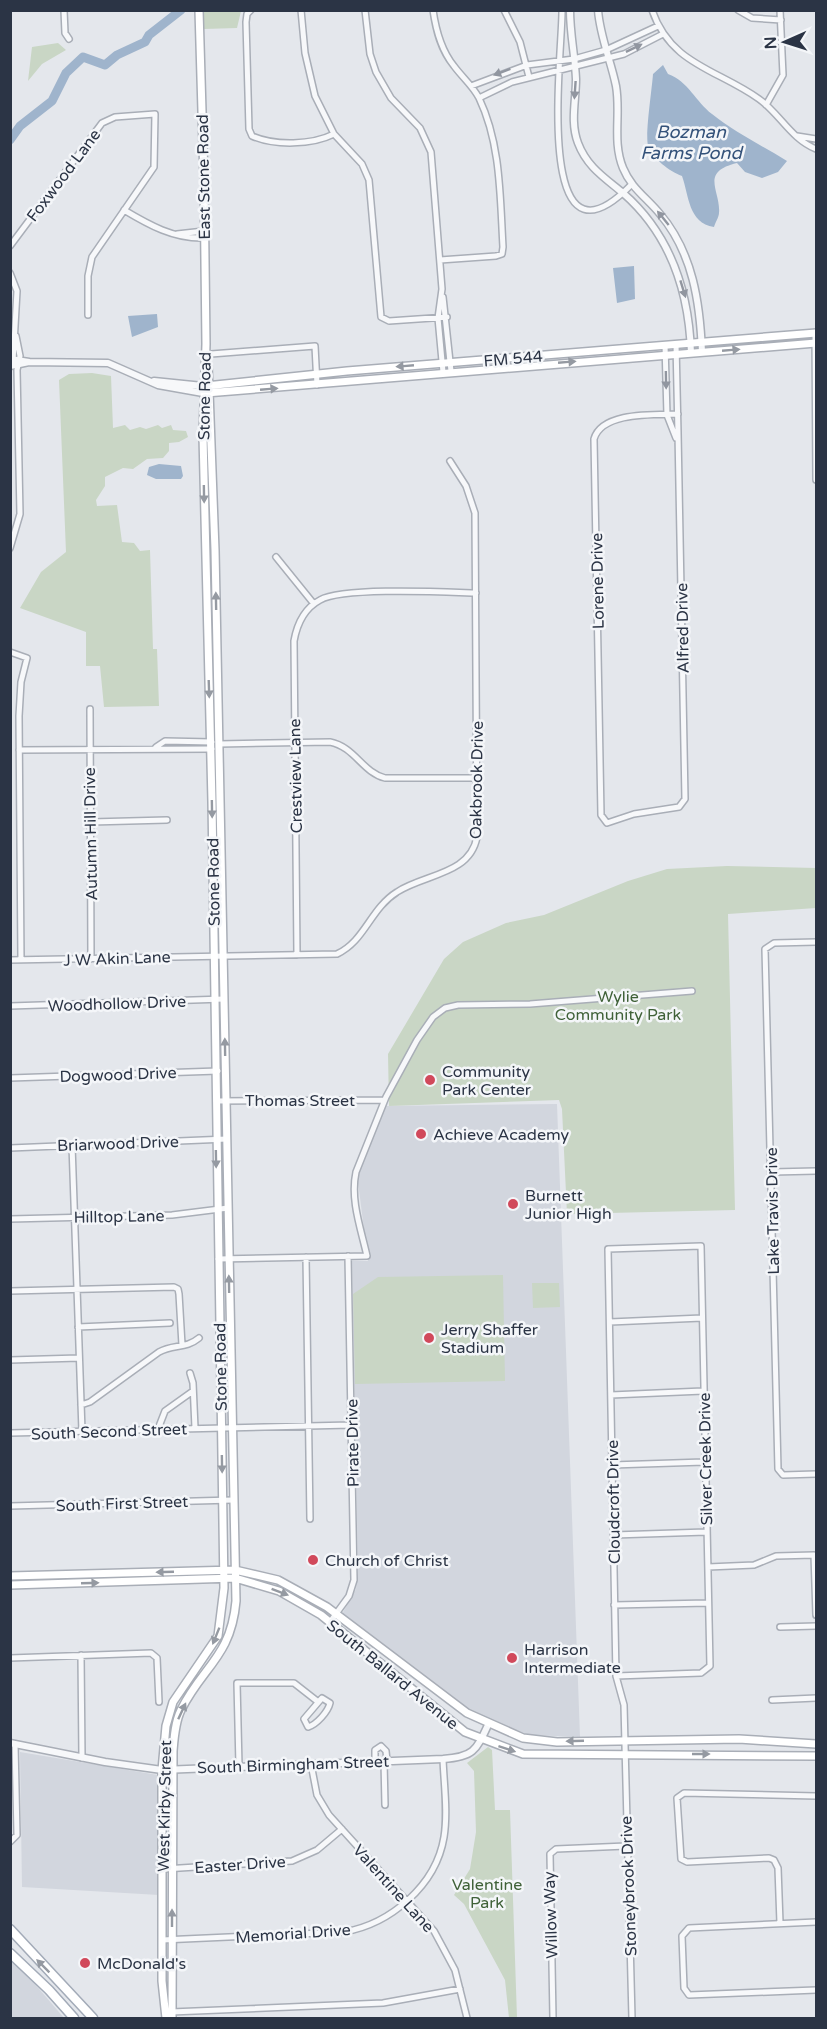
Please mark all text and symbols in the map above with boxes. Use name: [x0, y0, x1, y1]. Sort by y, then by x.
north arrow: [755, 12, 815, 72]
text: N: [761, 36, 781, 50]
one-way arrow: [626, 44, 643, 53]
one-way arrow: [493, 68, 511, 78]
one-way arrow: [570, 80, 580, 99]
street label: East Stone Road: [193, 114, 215, 240]
water label: Bozman Farms Pond: [640, 121, 744, 164]
street label: Foxwood Lane: [22, 125, 105, 226]
one-way arrow: [657, 211, 670, 226]
one-way arrow: [679, 280, 688, 298]
one-way arrow: [722, 345, 741, 355]
street label: FM 544: [483, 346, 544, 372]
street label: Stone Road: [194, 352, 216, 440]
one-way arrow: [558, 357, 577, 367]
one-way arrow: [395, 362, 414, 371]
one-way arrow: [661, 370, 671, 389]
one-way arrow: [259, 384, 278, 394]
one-way arrow: [200, 484, 209, 503]
street label: Lorene Drive: [587, 533, 609, 629]
street label: Alfred Drive: [672, 583, 694, 673]
one-way arrow: [212, 592, 221, 611]
one-way arrow: [204, 679, 214, 698]
street label: Crestview Lane: [285, 718, 307, 834]
street label: Oakbrook Drive: [466, 721, 488, 839]
street label: Autumn Hill Drive: [80, 767, 102, 901]
one-way arrow: [207, 799, 217, 818]
street label: Stone Road: [203, 838, 225, 926]
street label: J W Akin Lane: [63, 947, 171, 971]
park label: Wylie Community Park: [555, 987, 681, 1025]
street label: Woodhollow Drive: [48, 992, 186, 1016]
one-way arrow: [220, 1038, 230, 1057]
place label: Community Park Center: [442, 1062, 532, 1100]
street label: Dogwood Drive: [59, 1063, 177, 1087]
marker: Community Park Center: [423, 1073, 437, 1087]
street label: Thomas Street: [245, 1091, 355, 1111]
place label: Achieve Academy: [433, 1125, 570, 1145]
marker: Achieve Academy: [414, 1127, 428, 1141]
street label: Briarwood Drive: [57, 1132, 179, 1156]
street label: Lake Travis Drive: [762, 1147, 784, 1275]
one-way arrow: [212, 1149, 221, 1168]
place label: Burnett Junior High: [525, 1186, 612, 1224]
marker: Burnett Junior High: [506, 1197, 520, 1211]
street label: Hilltop Lane: [73, 1206, 165, 1228]
one-way arrow: [224, 1275, 234, 1294]
place label: Jerry Shaffer Stadium: [441, 1320, 539, 1358]
street label: Stone Road: [210, 1323, 232, 1411]
marker: Jerry Shaffer Stadium: [422, 1331, 436, 1345]
street label: Silver Creek Drive: [695, 1392, 717, 1525]
street label: Pirate Drive: [342, 1399, 364, 1487]
street label: South Second Street: [31, 1419, 187, 1445]
street label: Cloudcroft Drive: [603, 1440, 625, 1564]
one-way arrow: [217, 1455, 227, 1474]
street label: South First Street: [55, 1492, 189, 1516]
place label: Church of Christ: [325, 1551, 449, 1571]
marker: Church of Christ: [306, 1553, 320, 1567]
one-way arrow: [155, 1567, 174, 1576]
one-way arrow: [80, 1578, 99, 1587]
one-way arrow: [271, 1588, 289, 1597]
street label: South Ballard Avenue: [322, 1615, 462, 1734]
one-way arrow: [211, 1628, 221, 1646]
place label: Harrison Intermediate: [524, 1640, 621, 1678]
marker: Harrison Intermediate: [505, 1651, 519, 1665]
one-way arrow: [178, 1702, 187, 1719]
one-way arrow: [565, 1737, 584, 1746]
street label: West Kirby Street: [154, 1740, 176, 1872]
one-way arrow: [498, 1745, 516, 1755]
one-way arrow: [692, 1749, 711, 1759]
street label: South Birmingham Street: [197, 1752, 389, 1778]
street label: Stoneybrook Drive: [617, 1816, 641, 1956]
street label: Valentine Lane: [348, 1840, 438, 1937]
street label: Easter Drive: [194, 1852, 286, 1878]
street label: Willow Way: [539, 1871, 563, 1959]
park label: Valentine Park: [452, 1875, 522, 1913]
one-way arrow: [167, 1909, 177, 1928]
street label: Memorial Drive: [235, 1920, 351, 1948]
place label: McDonald's: [97, 1954, 186, 1974]
marker: McDonald's: [78, 1956, 92, 1970]
one-way arrow: [37, 1960, 51, 1974]

